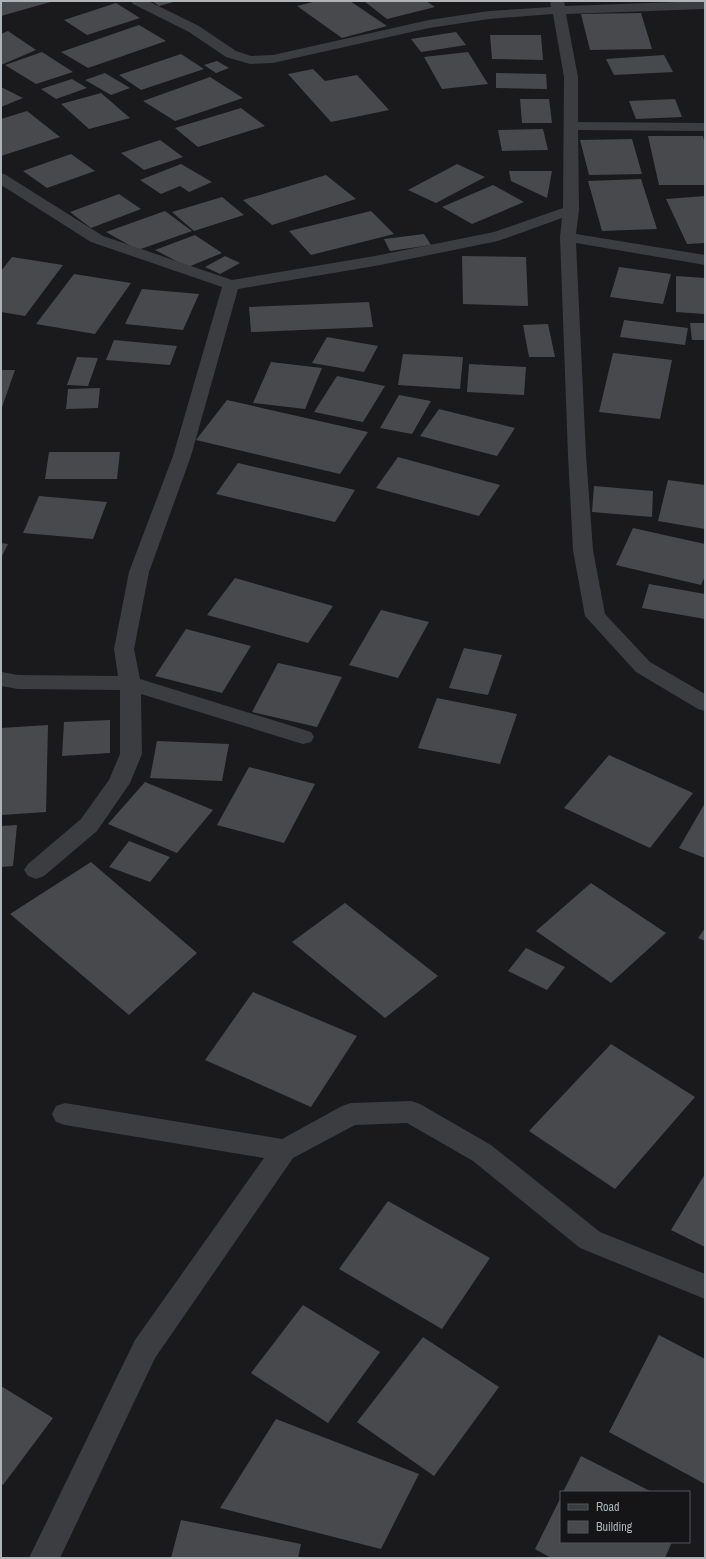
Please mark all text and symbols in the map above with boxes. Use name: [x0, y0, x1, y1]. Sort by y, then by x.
legend: [560, 1491, 690, 1543]
text: Road: [596, 1499, 620, 1515]
text: Building: [596, 1519, 633, 1535]

